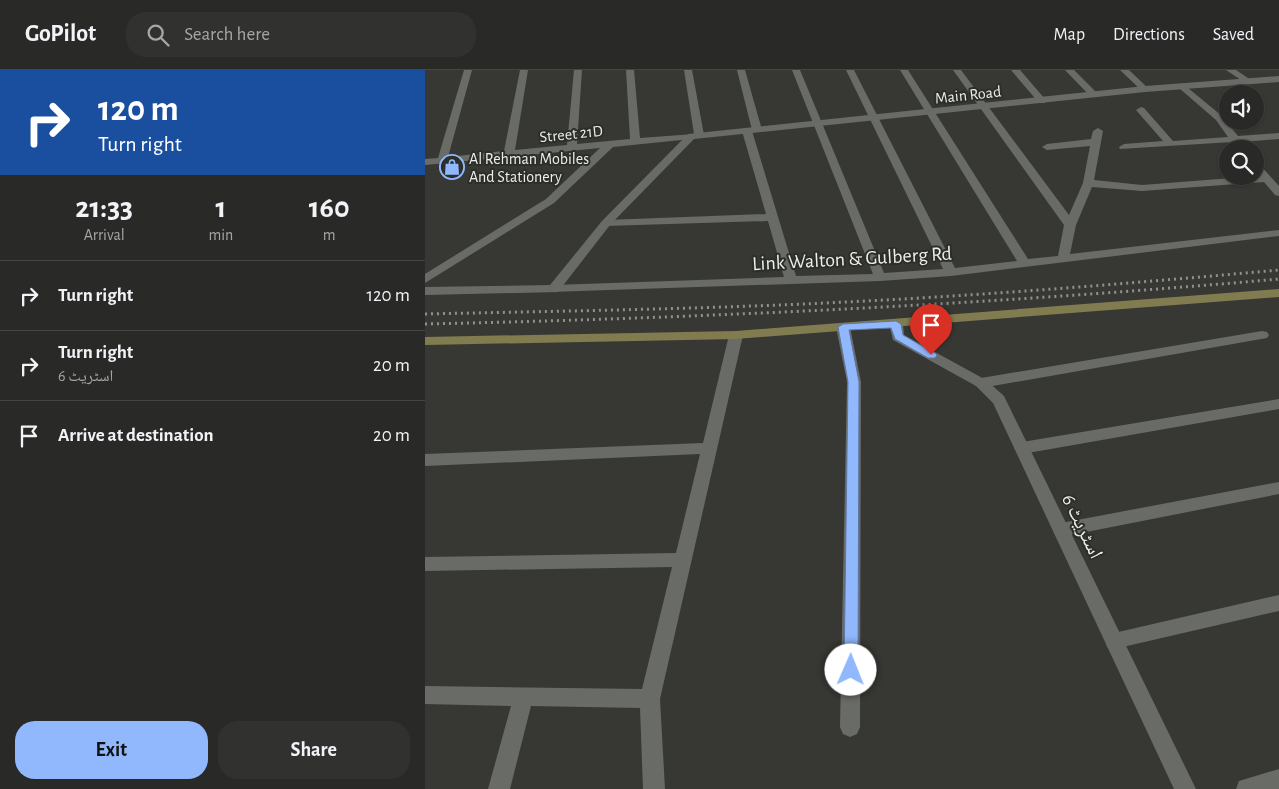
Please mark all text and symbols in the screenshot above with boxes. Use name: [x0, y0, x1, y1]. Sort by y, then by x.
search box: [126, 12, 476, 57]
icon: search: [144, 21, 172, 49]
text: GoPilot: [25, 22, 96, 46]
text: Search here: [184, 25, 270, 44]
text: Map: [1054, 26, 1085, 44]
text: Directions: [1113, 26, 1185, 44]
text: Saved: [1213, 26, 1254, 44]
street label: Main Road: [934, 84, 1002, 106]
map controls: [1219, 85, 1264, 185]
button: sound: [1219, 85, 1264, 130]
icon: right: [15, 90, 80, 155]
text: 120 m: [98, 92, 179, 127]
street label: Street 21D: [539, 123, 603, 145]
text: Turn right: [98, 133, 182, 155]
button: search: [1219, 140, 1264, 185]
place label: Al Rehman Mobiles And Stationery: [469, 151, 589, 186]
shop icon: Al Rehman Mobiles And Stationery: [439, 154, 465, 180]
text: 21:33: [75, 193, 133, 223]
text: 1: [215, 193, 226, 223]
text: 160: [309, 193, 350, 223]
text: Arrival: [84, 227, 125, 243]
text: min: [208, 227, 233, 243]
text: m: [323, 227, 336, 243]
street label: Link Walton & Gulberg Rd: [752, 244, 952, 274]
icon: right: [15, 282, 43, 310]
text: Turn right: [58, 286, 133, 305]
text: 120 m: [366, 286, 410, 305]
pin: [910, 304, 952, 355]
icon: arrive: [917, 311, 945, 339]
text: Turn right: [58, 343, 133, 362]
icon: right: [15, 352, 43, 380]
text: 20 m: [373, 356, 410, 375]
text: اسٹریٹ 6: [58, 368, 113, 384]
icon: arrive: [15, 422, 43, 450]
text: Arrive at destination: [58, 426, 214, 445]
text: 20 m: [373, 426, 410, 445]
street label: اسٹریٹ 6: [1058, 491, 1106, 562]
position arrow: [824, 643, 876, 695]
button: Exit: [15, 721, 208, 779]
button: Share: [218, 721, 410, 779]

